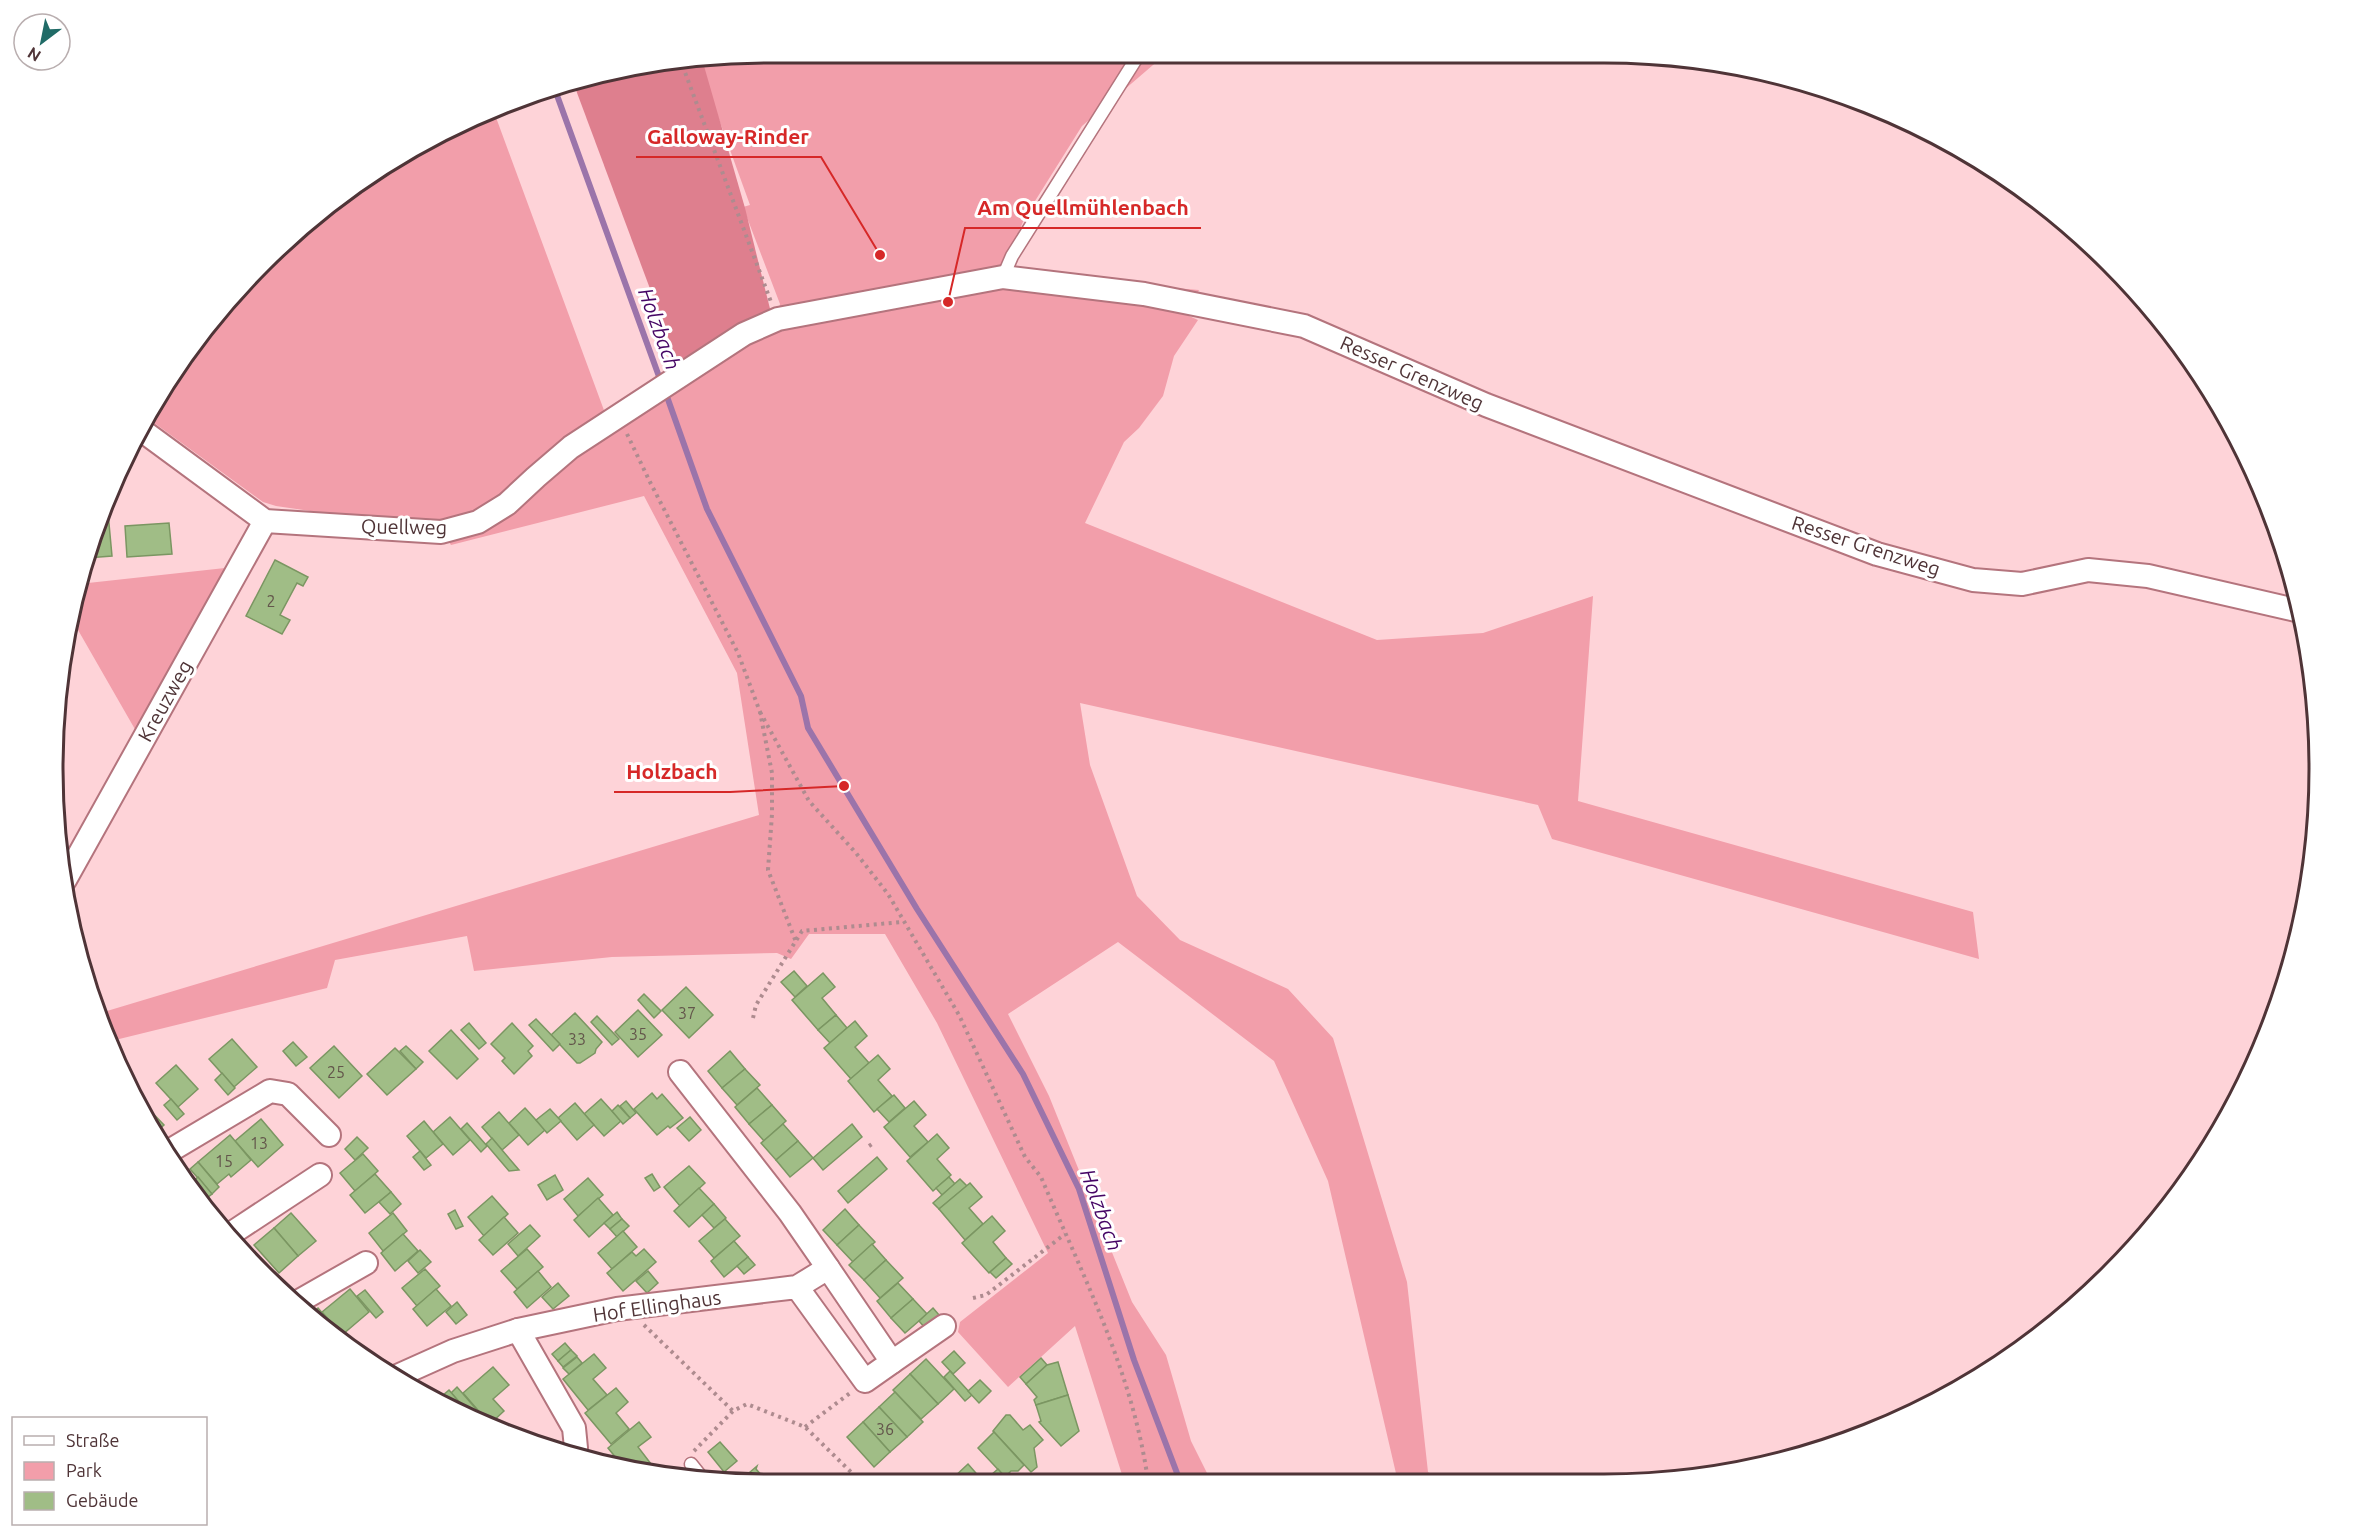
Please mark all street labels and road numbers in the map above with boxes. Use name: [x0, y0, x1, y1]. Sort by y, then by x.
street label: Resser Grenzweg: [1337, 331, 1487, 414]
street label: Resser Grenzweg: [1789, 511, 1943, 580]
street label: Quellweg: [361, 514, 447, 539]
street label: Kreuzweg: [133, 656, 196, 745]
street label: Hof Ellinghaus: [591, 1285, 722, 1326]

